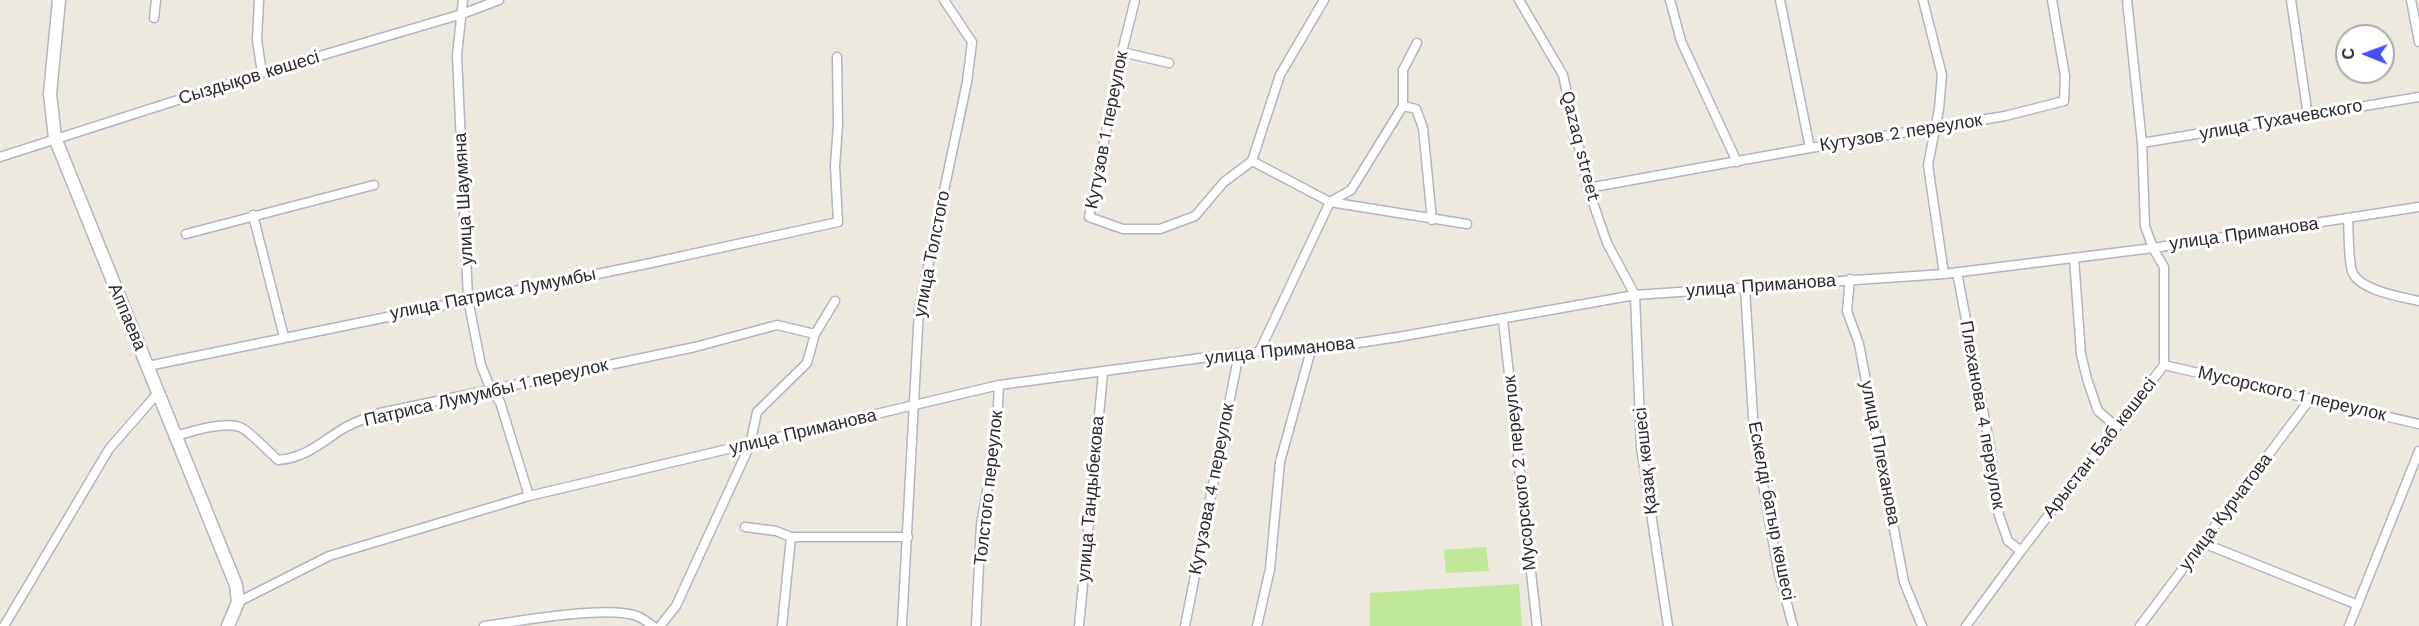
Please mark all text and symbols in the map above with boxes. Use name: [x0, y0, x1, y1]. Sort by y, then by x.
north arrow: [2335, 24, 2395, 84]
street label: Сыздықов көшесі: [176, 46, 322, 110]
text: С: [2339, 48, 2358, 60]
street label: Кутузов 1 переулок: [1081, 49, 1133, 211]
street label: Qazaq street: [1556, 89, 1604, 203]
street label: улица Тухачевского: [2198, 95, 2364, 145]
street label: Кутузов 2 переулок: [1818, 109, 1984, 157]
street label: улица Шаумяна: [450, 132, 478, 266]
street label: улица Толстого: [909, 189, 955, 319]
street label: улица Приманова: [2168, 213, 2320, 255]
street label: улица Патриса Лумумбы: [388, 263, 598, 325]
street label: улица Приманова: [1685, 270, 1837, 302]
street label: Аппаева: [103, 280, 151, 354]
street label: Плеханова 4 переулок: [1955, 319, 2009, 511]
street label: улица Приманова: [1204, 332, 1356, 370]
street label: Патриса Лумумбы 1 переулок: [362, 354, 610, 432]
street label: Мусорского 1 переулок: [2196, 362, 2388, 426]
street label: Мусорского 2 переулок: [1499, 374, 1541, 572]
street label: Арыстан Баб көшесі: [2039, 374, 2161, 522]
street label: улица Плеханова: [1855, 379, 1905, 527]
street label: Кутузова 4 переулок: [1185, 401, 1239, 577]
street label: улица Приманова: [727, 405, 879, 459]
street label: Қазақ көшесі: [1630, 406, 1662, 516]
street label: Толстого переулок: [970, 409, 1008, 567]
street label: улица Тандыбекова: [1073, 415, 1109, 583]
street label: Ескелді батыр көшесі: [1743, 420, 1799, 602]
street label: улица Курчатова: [2175, 449, 2277, 575]

